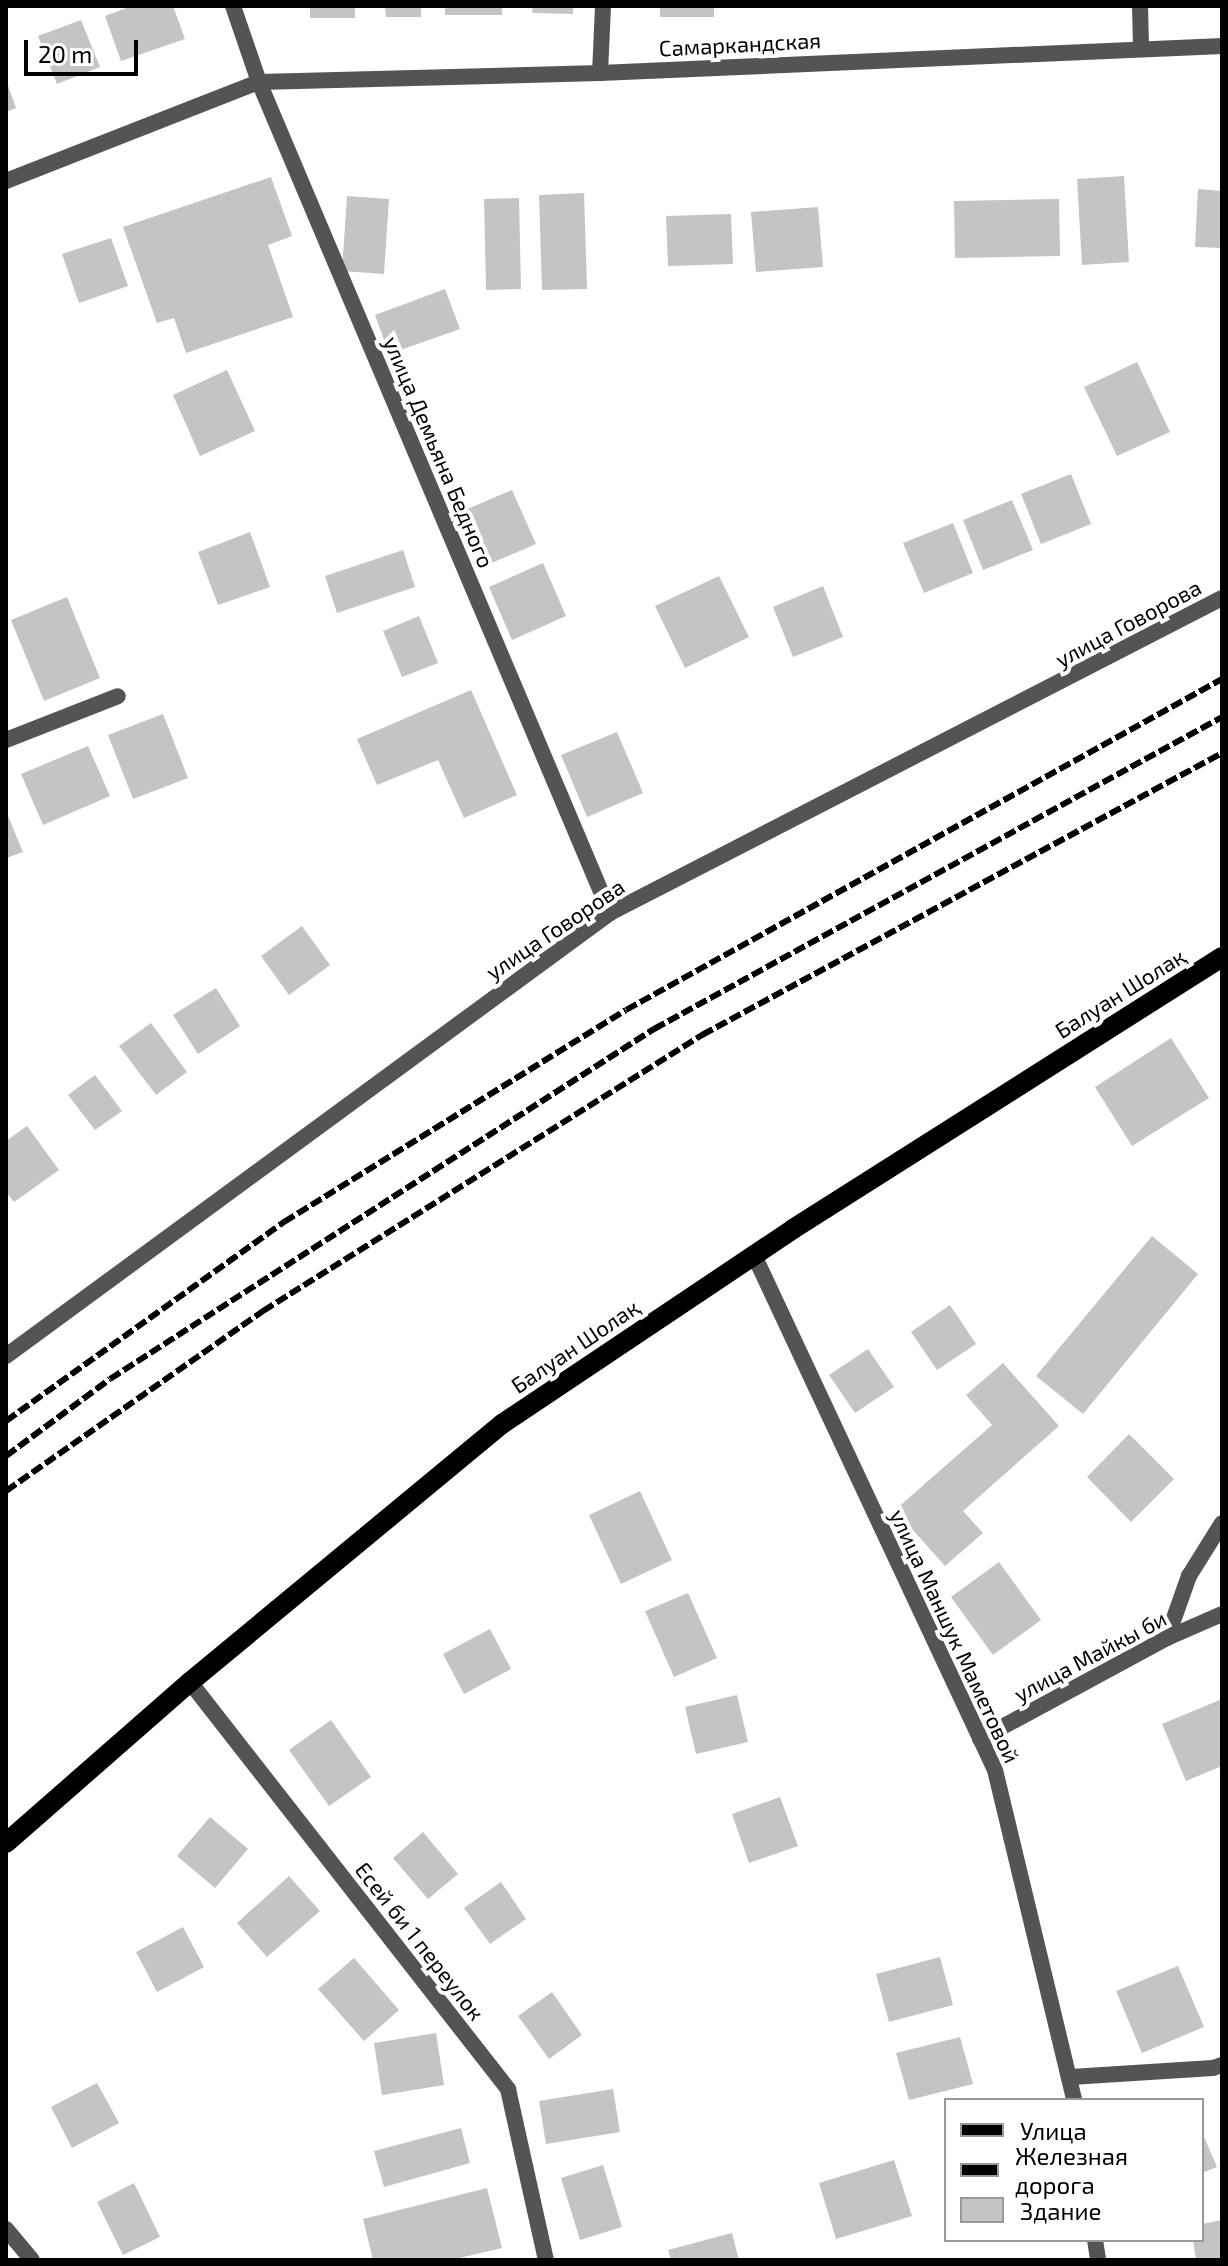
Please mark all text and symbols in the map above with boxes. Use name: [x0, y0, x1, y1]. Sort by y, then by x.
scale bar: [28, 24, 142, 74]
street label: Самаркандская: [658, 27, 822, 61]
text: 20 m: [38, 39, 92, 68]
street label: улица Демьяна Бедного: [378, 332, 500, 572]
street label: улица Говорова: [1051, 573, 1205, 673]
street label: улица Говорова: [481, 873, 629, 985]
street label: Балуан Шолақ: [1050, 942, 1190, 1044]
street label: Балуан Шолақ: [506, 1293, 644, 1399]
street label: улица Маншук Маметовой: [885, 1505, 1025, 1767]
street label: улица Майкы би: [1009, 1605, 1171, 1707]
street label: Есей би 1 переулок: [350, 1857, 490, 2025]
legend: [944, 2098, 1204, 2242]
text: Улица: [1020, 2116, 1087, 2145]
text: Железная дорога: [1015, 2141, 1128, 2199]
text: Здание: [1020, 2196, 1102, 2225]

